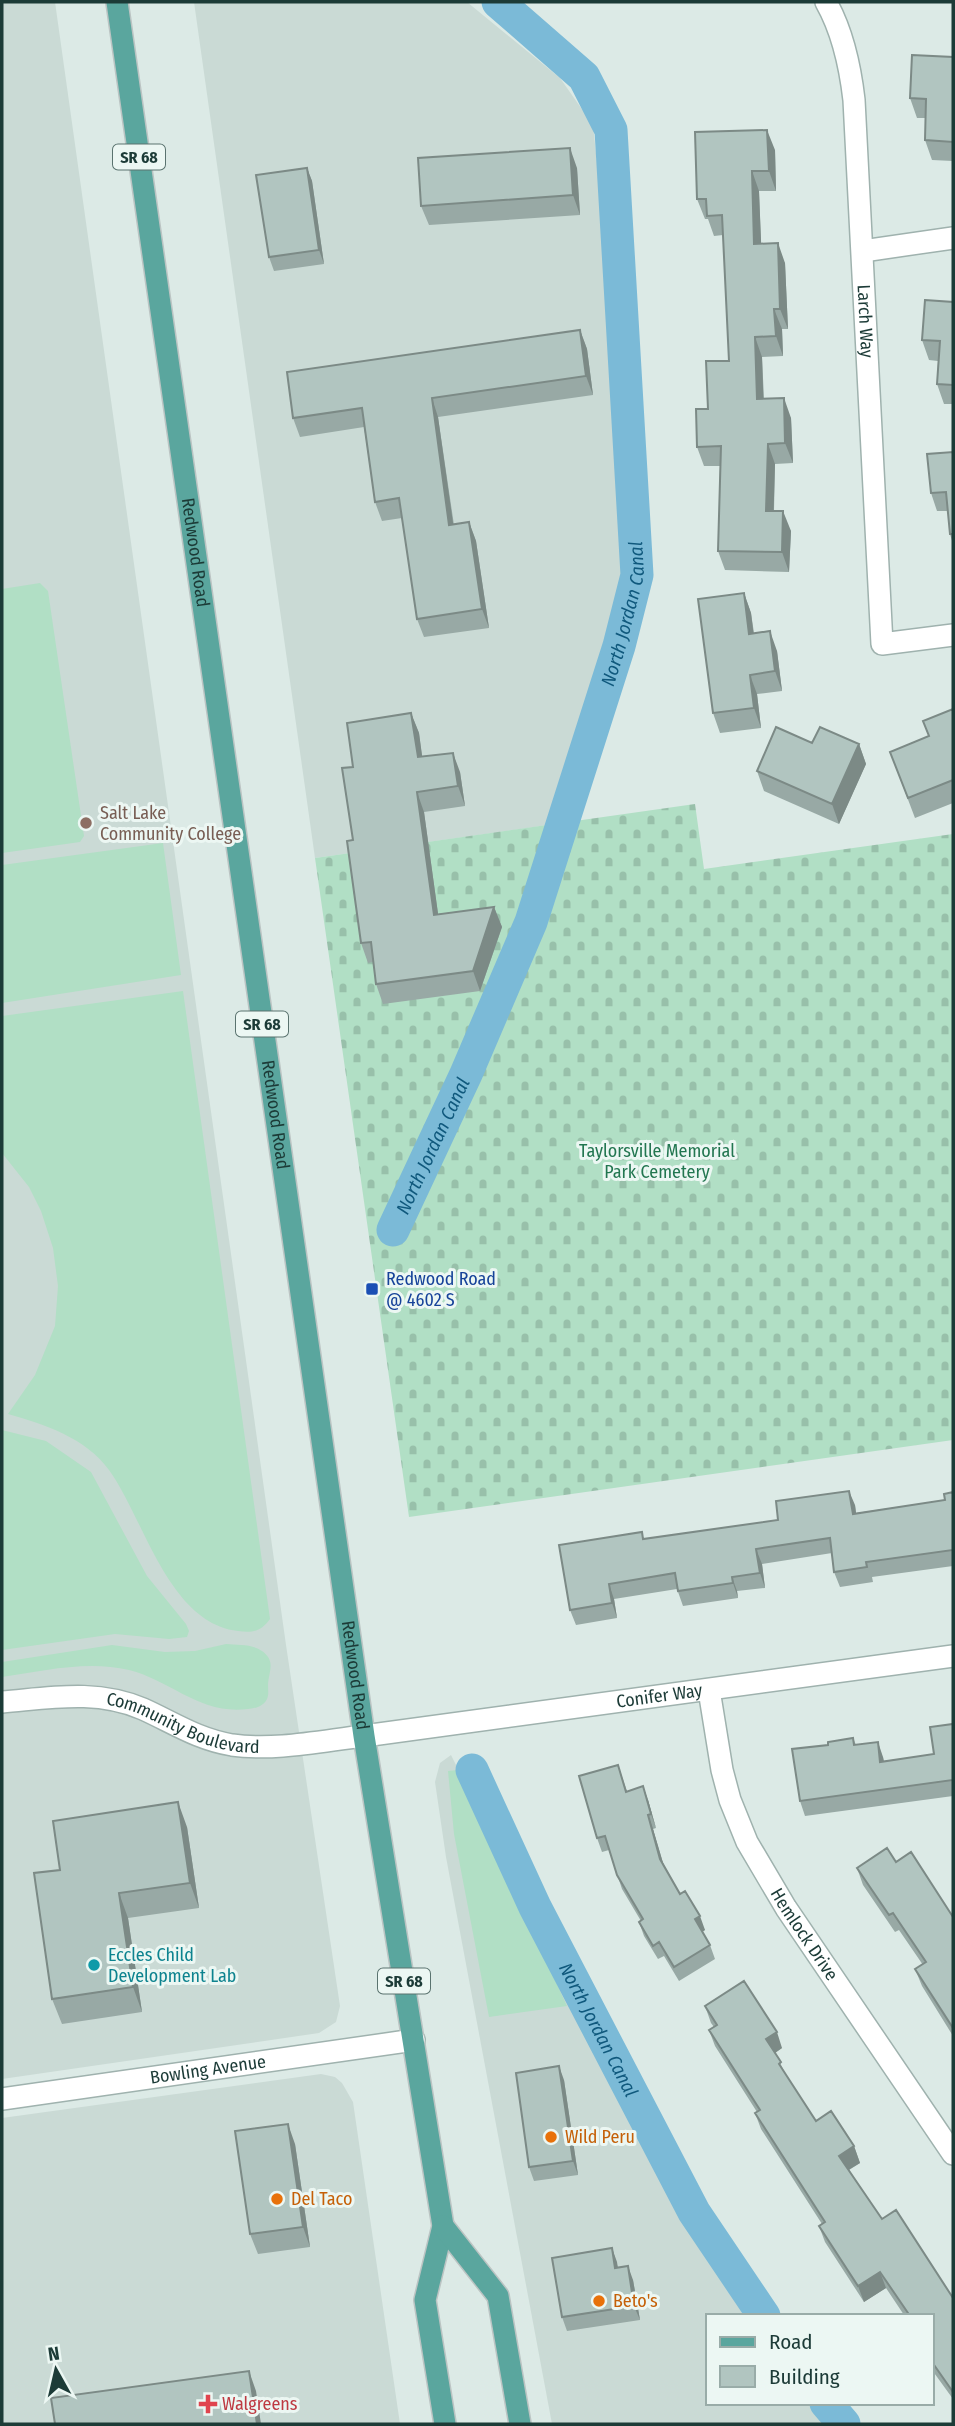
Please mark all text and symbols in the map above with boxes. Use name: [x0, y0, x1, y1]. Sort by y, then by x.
road number: SR 68: [113, 144, 165, 169]
street label: Larch Way: [853, 284, 878, 358]
street label: Redwood Road: [177, 496, 214, 608]
water label: North Jordan Canal: [596, 541, 649, 689]
place label: Salt Lake Community College: [100, 802, 241, 845]
marker: Salt Lake Community College: [78, 815, 94, 831]
road number: SR 68: [236, 1012, 288, 1036]
street label: Redwood Road: [257, 1059, 294, 1171]
water label: North Jordan Canal: [391, 1074, 474, 1218]
park label: Taylorsville Memorial Park Cemetery: [579, 1140, 735, 1183]
place label: Redwood Road @ 4602 S: [386, 1268, 496, 1311]
marker: Redwood Road @ 4602 S: [364, 1281, 380, 1297]
street label: Redwood Road: [337, 1619, 374, 1731]
street label: Conifer Way: [615, 1679, 704, 1713]
street label: Community Boulevard: [105, 1688, 260, 1758]
street label: Hemlock Drive: [766, 1884, 843, 1985]
place label: Eccles Child Development Lab: [108, 1944, 236, 1987]
marker: Eccles Child Development Lab: [86, 1957, 102, 1973]
water label: North Jordan Canal: [554, 1959, 643, 2101]
road number: SR 68: [378, 1968, 430, 1994]
street label: Bowling Avenue: [149, 2050, 267, 2089]
place label: Wild Peru: [565, 2126, 635, 2148]
marker: Wild Peru: [543, 2129, 559, 2145]
place label: Del Taco: [291, 2188, 352, 2210]
marker: Del Taco: [269, 2191, 285, 2207]
place label: Beto's: [613, 2290, 658, 2312]
marker: Beto's: [591, 2293, 607, 2309]
legend: [706, 2314, 934, 2405]
text: Road: [769, 2329, 813, 2355]
north arrow: [21, 2335, 91, 2405]
text: N: [46, 2341, 61, 2366]
text: Building: [769, 2364, 840, 2390]
place label: Walgreens: [222, 2393, 298, 2415]
marker: Walgreens: [200, 2396, 216, 2412]

